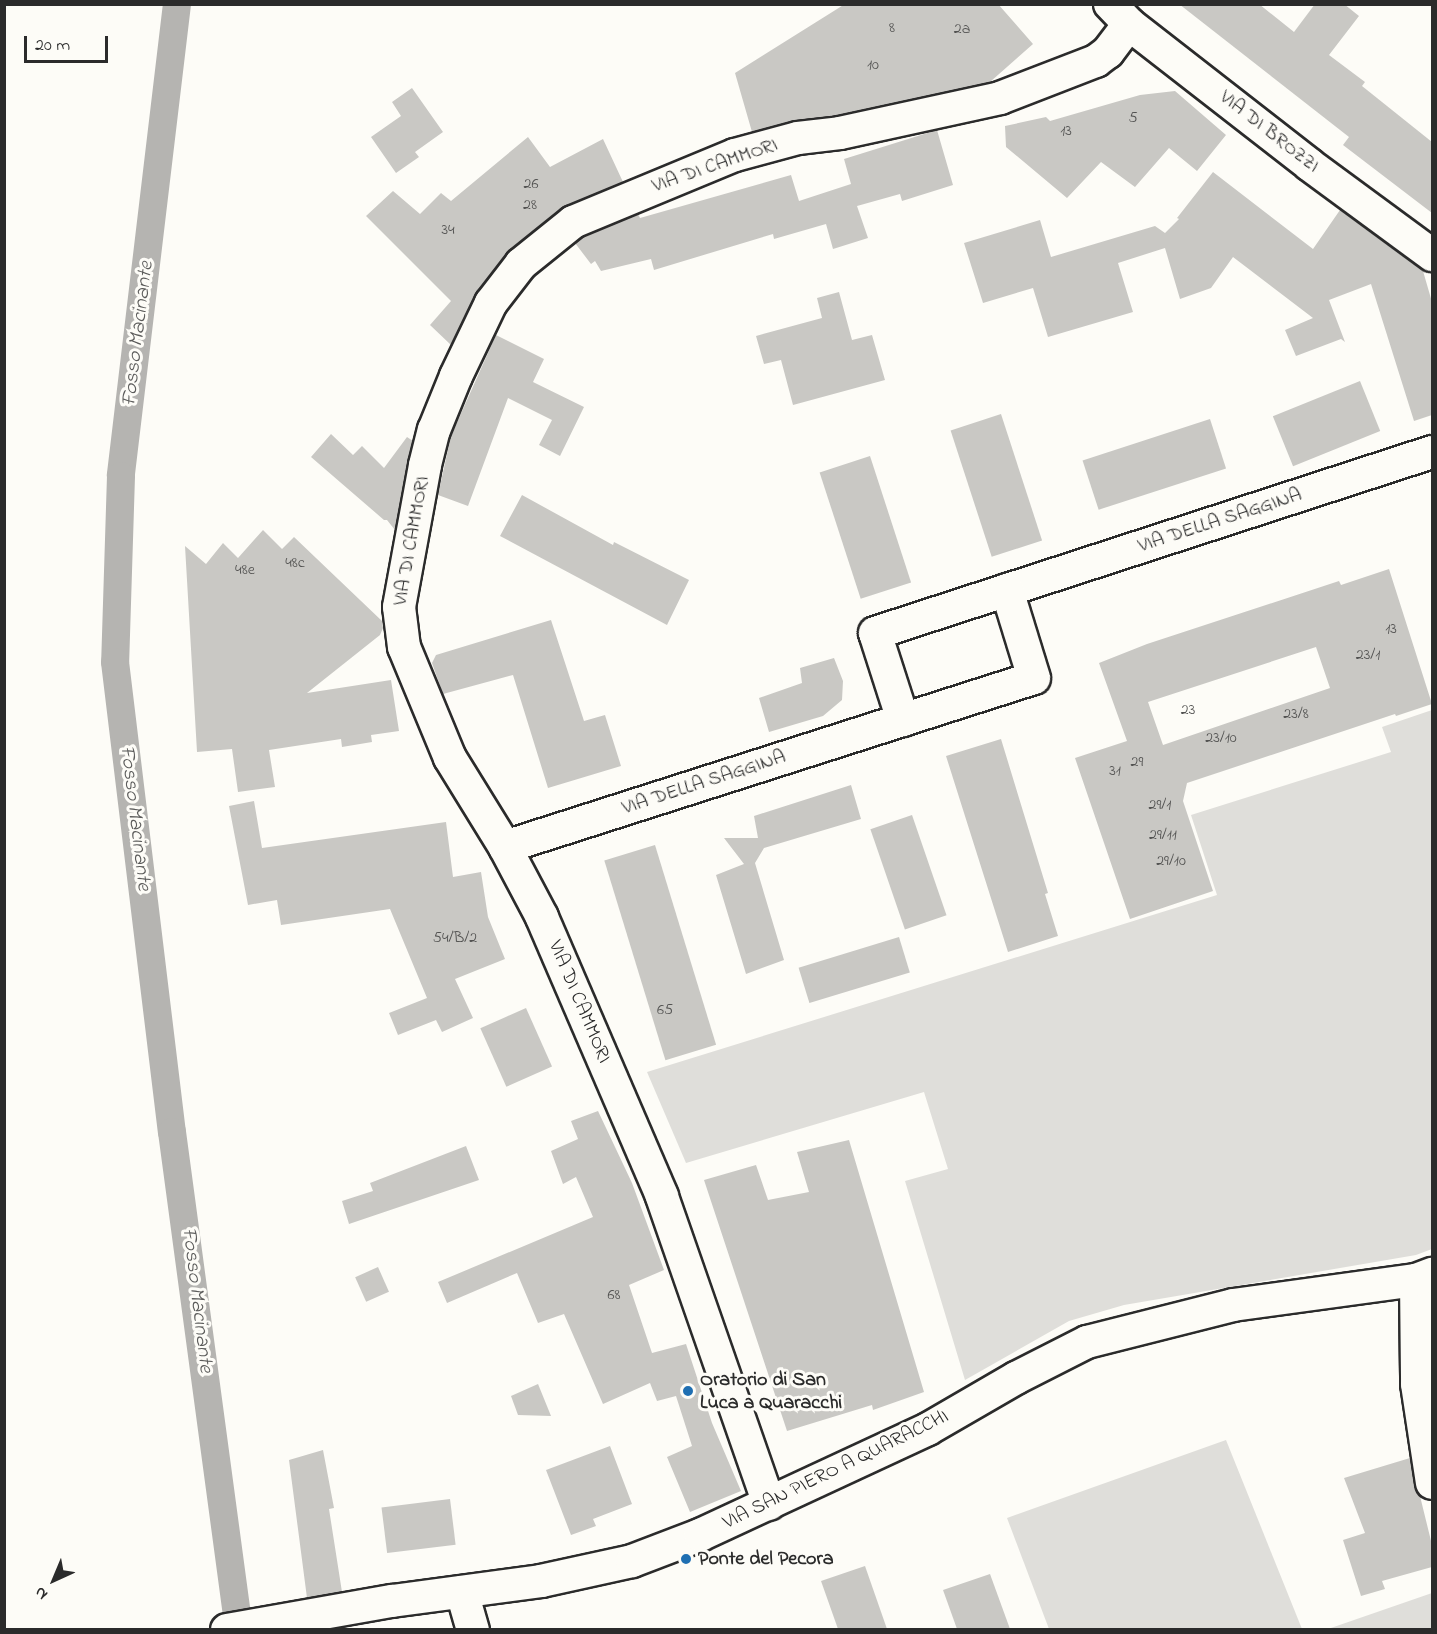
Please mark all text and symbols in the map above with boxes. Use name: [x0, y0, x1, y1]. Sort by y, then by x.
house number: 8: [889, 18, 895, 38]
house number: 2a: [954, 19, 970, 39]
scale bar: [27, 24, 111, 62]
text: 20 m: [35, 33, 70, 59]
house number: 10: [867, 55, 879, 75]
street label: VIA DI BROZZI: [1214, 86, 1324, 178]
house number: 5: [1128, 108, 1138, 128]
house number: 13: [1060, 121, 1072, 141]
street label: VIA DI CAMMORI: [649, 133, 781, 199]
house number: 26: [524, 174, 538, 194]
house number: 28: [523, 195, 537, 215]
house number: 34: [441, 220, 455, 240]
water label: Fosso Macinante: [117, 260, 159, 408]
street label: VIA DI CAMMORI: [389, 474, 435, 608]
street label: VIA DELLA SAGGINA: [1135, 483, 1305, 559]
house number: 48c: [285, 553, 305, 573]
house number: 48e: [235, 560, 255, 580]
house number: 13: [1385, 619, 1397, 639]
house number: 23/1: [1356, 645, 1380, 665]
house number: 23: [1181, 700, 1195, 720]
house number: 23/8: [1283, 704, 1309, 724]
house number: 23/10: [1205, 728, 1237, 748]
water label: Fosso Macinante: [114, 744, 156, 892]
street label: VIA DELLA SAGGINA: [619, 745, 789, 821]
house number: 29: [1131, 752, 1143, 772]
house number: 31: [1109, 761, 1121, 781]
house number: 29/1: [1149, 795, 1171, 815]
house number: 29/11: [1149, 825, 1177, 845]
house number: 29/10: [1156, 851, 1186, 871]
house number: 54/B/2: [433, 928, 477, 948]
street label: VIA DI CAMMORI: [542, 937, 616, 1067]
house number: 65: [657, 1000, 673, 1020]
water label: Fosso Macinante: [176, 1226, 218, 1374]
house number: 68: [607, 1285, 621, 1305]
place label: Oratorio di San Luca a Quaracchi: [700, 1368, 842, 1415]
marker: Oratorio di San Luca a Quaracchi: [681, 1384, 695, 1398]
street label: VIA SAN PIERO A QUARACCHI: [719, 1405, 953, 1535]
place label: Ponte del Pecora: [698, 1547, 833, 1571]
north arrow: [24, 1550, 84, 1610]
marker: Ponte del Pecora: [679, 1552, 693, 1566]
text: N: [29, 1581, 54, 1605]

